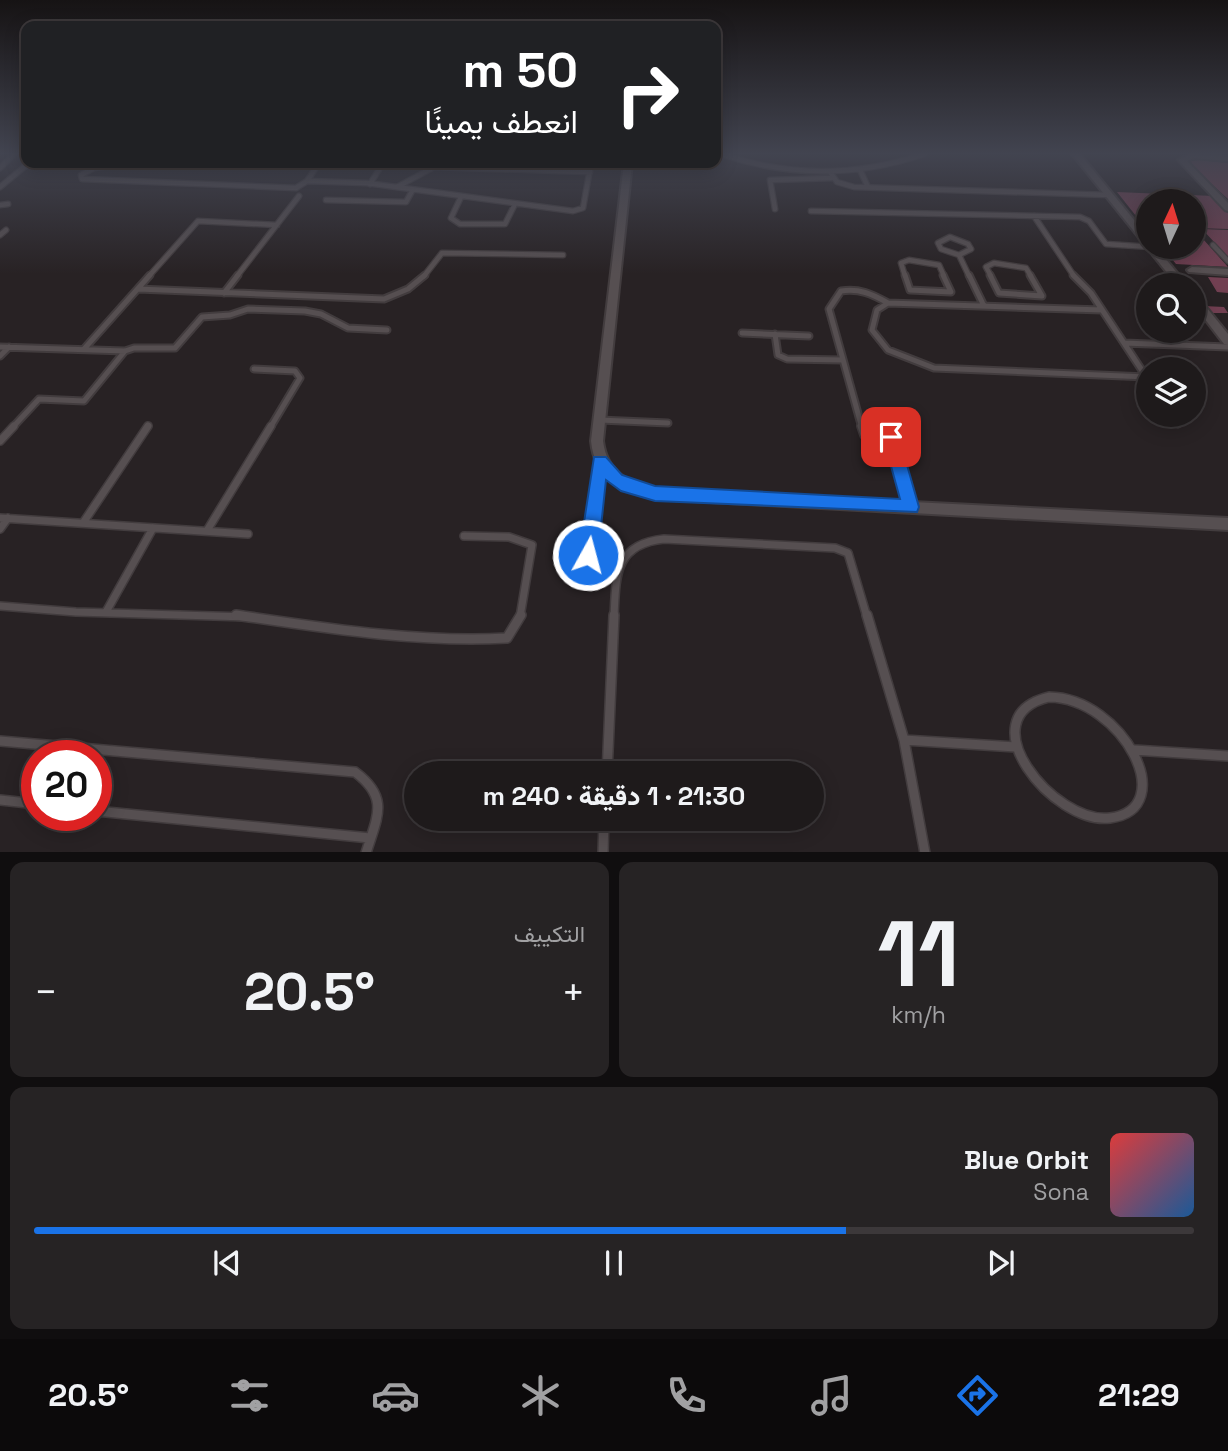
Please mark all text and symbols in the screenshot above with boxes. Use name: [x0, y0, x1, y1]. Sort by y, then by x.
text: 50 m: [463, 39, 578, 101]
icon: right: [602, 49, 693, 140]
text: انعطف يمينًا: [425, 102, 578, 142]
north arrow: [1136, 189, 1206, 259]
map controls: [1136, 189, 1206, 427]
button: search: [1136, 273, 1206, 343]
button: layers: [1136, 357, 1206, 427]
pin: [861, 407, 921, 467]
icon: arrive: [872, 418, 910, 456]
position arrow: [551, 518, 625, 592]
speed limit sign: 20: [21, 740, 112, 831]
text: 21:30 · 1 دقيقة · 240 m: [483, 779, 745, 813]
text: 11: [877, 896, 960, 1013]
text: التكييف: [514, 919, 585, 949]
text: 20.5°: [244, 959, 375, 1025]
text: −: [34, 968, 58, 1016]
text: +: [561, 968, 585, 1016]
text: km/h: [891, 1000, 946, 1030]
text: Blue Orbit: [964, 1143, 1089, 1177]
text: Sona: [1033, 1177, 1089, 1207]
icon: previous: [208, 1244, 246, 1282]
icon: pause: [595, 1244, 633, 1282]
icon: next: [982, 1244, 1020, 1282]
icon: filters: [225, 1371, 274, 1420]
icon: car: [371, 1371, 420, 1420]
icon: climate: [516, 1371, 565, 1420]
icon: phone: [662, 1371, 711, 1420]
icon: music: [807, 1371, 856, 1420]
icon: directions: [953, 1371, 1002, 1420]
text: 20.5°: [48, 1375, 129, 1415]
text: 21:29: [1098, 1375, 1180, 1415]

